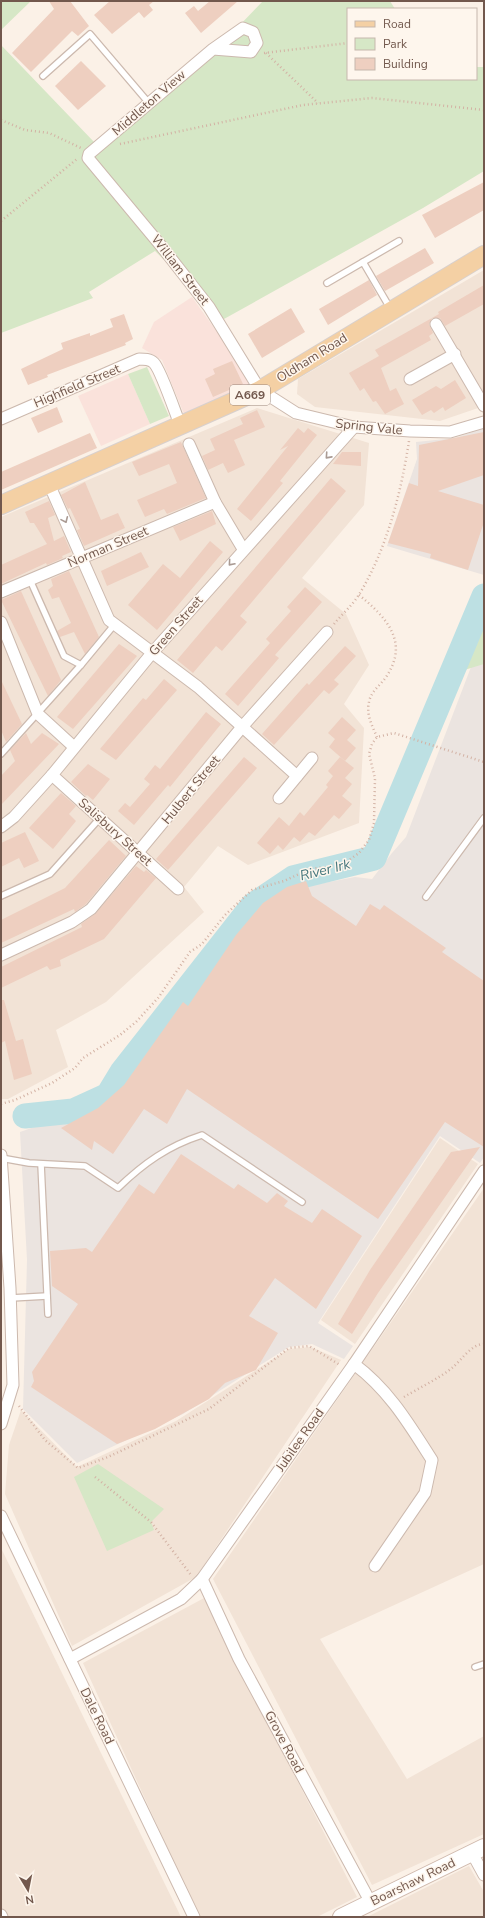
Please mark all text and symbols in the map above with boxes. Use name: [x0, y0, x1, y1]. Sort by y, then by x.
legend: [347, 8, 477, 80]
text: Road: [383, 16, 411, 32]
text: Park: [383, 36, 408, 52]
text: Building: [383, 56, 428, 72]
street label: Middleton View: [108, 66, 190, 140]
street label: William Street: [147, 231, 213, 309]
street label: Oldham Road: [273, 329, 351, 387]
street label: Highfield Street: [31, 360, 123, 412]
road number: A669: [230, 385, 270, 405]
street label: Spring Vale: [335, 415, 404, 439]
one-way arrow: [325, 451, 332, 459]
one-way arrow: [60, 516, 68, 523]
street label: Norman Street: [65, 522, 151, 572]
one-way arrow: [229, 558, 236, 566]
street label: Green Street: [145, 592, 207, 660]
street label: Hulbert Street: [158, 751, 225, 828]
street label: Salisbury Street: [74, 794, 156, 870]
water label: River Irk: [298, 854, 353, 885]
street label: Jubilee Road: [271, 1405, 328, 1476]
street label: Dale Road: [76, 1685, 118, 1747]
street label: Grove Road: [260, 1708, 308, 1776]
street label: Boarshaw Road: [367, 1854, 459, 1910]
north arrow: [8, 1870, 48, 1910]
text: N: [24, 1891, 35, 1907]

